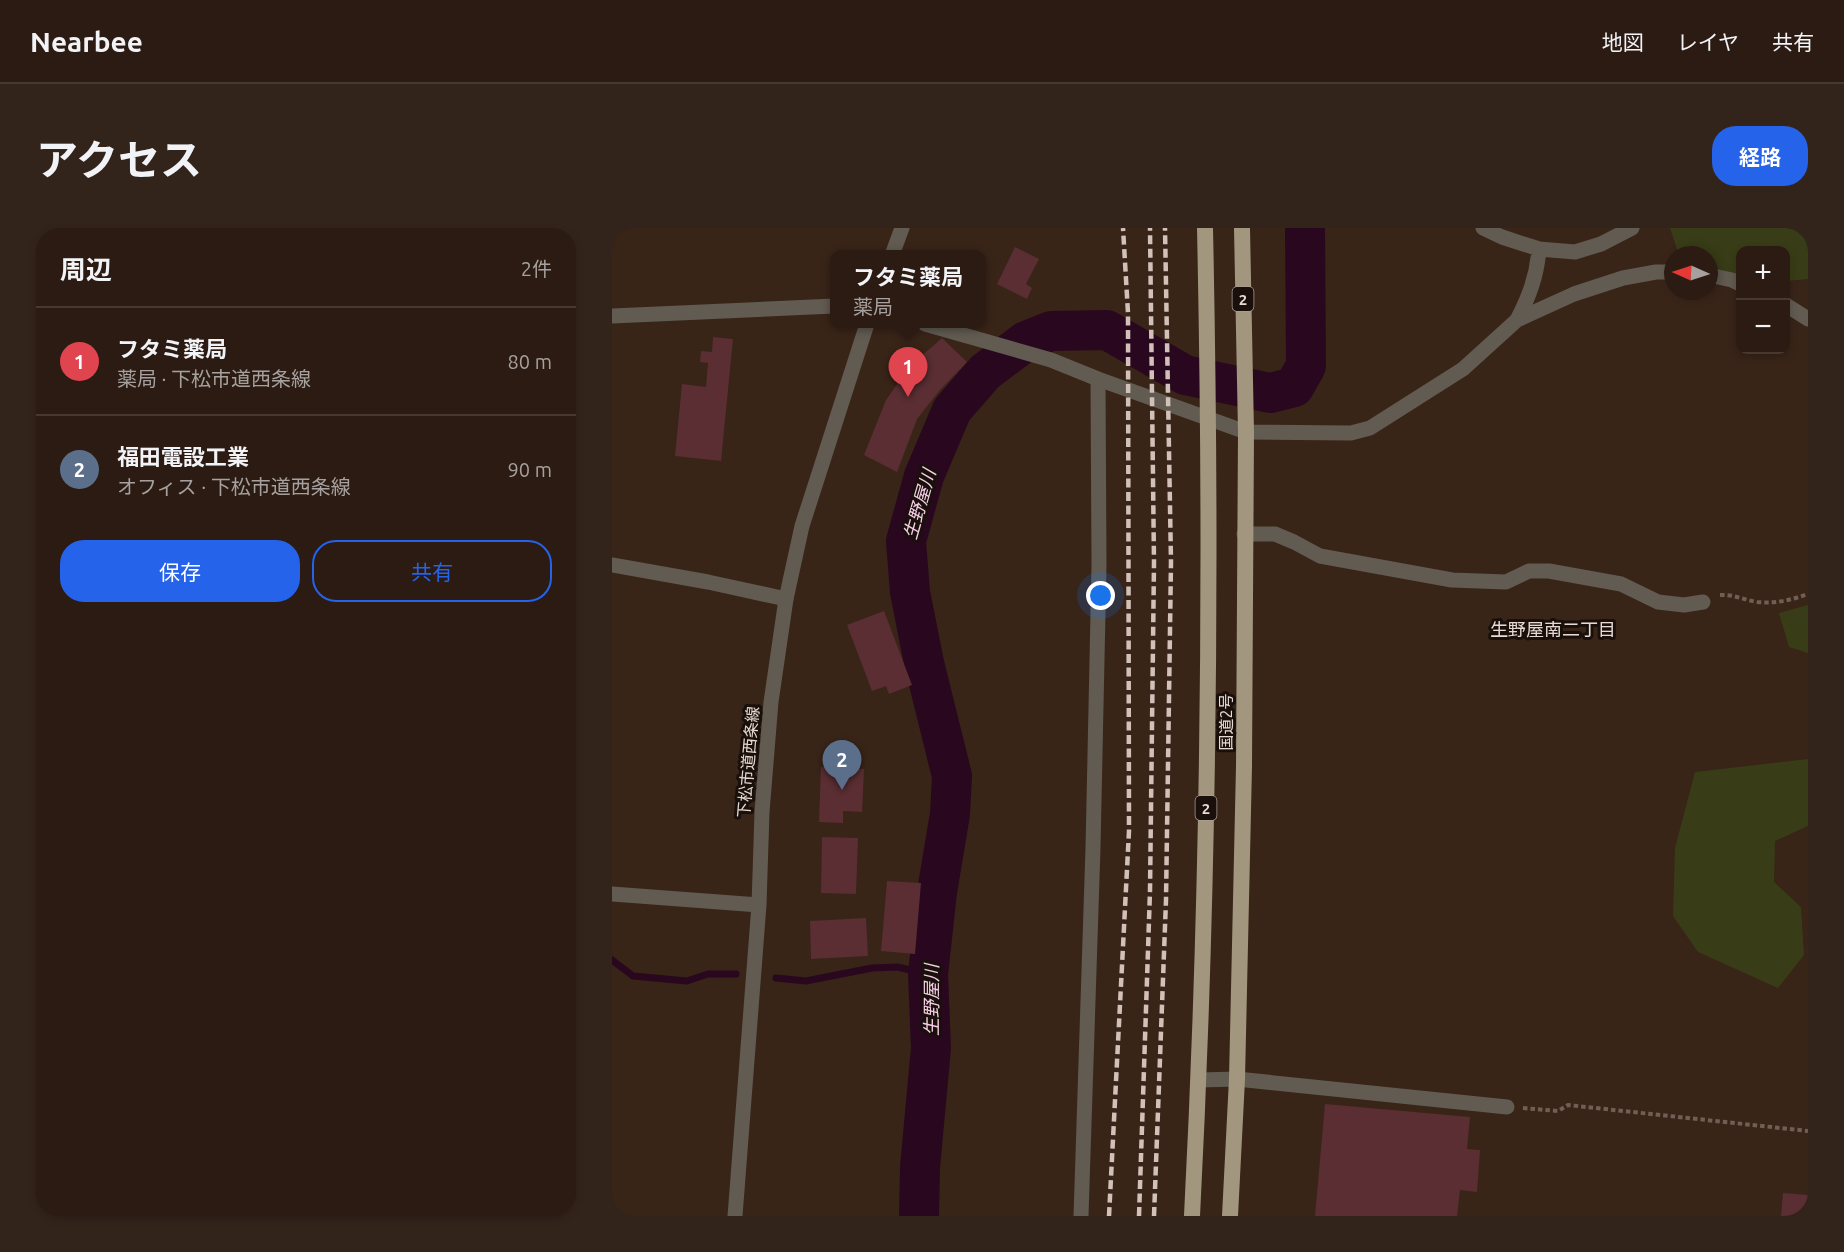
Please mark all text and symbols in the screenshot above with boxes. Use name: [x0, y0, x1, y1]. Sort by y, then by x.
text: Nearbee: [30, 26, 143, 57]
text: 地図: [1602, 30, 1644, 54]
text: レイヤ: [1677, 30, 1739, 54]
text: 共有: [1772, 30, 1814, 54]
button: 経路: [1712, 126, 1808, 186]
text: アクセス: [36, 136, 202, 183]
north arrow: [1664, 246, 1718, 300]
map controls: [1736, 246, 1790, 354]
button: +: [1736, 246, 1790, 300]
popup: [830, 250, 986, 328]
text: 周辺: [60, 255, 112, 284]
text: 2件: [521, 257, 552, 280]
text: フタミ薬局: [853, 264, 963, 289]
road number: 2: [1232, 287, 1254, 311]
text: 薬局: [853, 295, 893, 318]
button: −: [1736, 300, 1790, 354]
text: フタミ薬局: [117, 336, 227, 361]
pin: 1: [888, 348, 928, 397]
text: 1: [74, 350, 85, 373]
text: 80 m: [508, 350, 552, 373]
text: 薬局 · 下松市道西条線: [117, 367, 311, 390]
text: 福田電設工業: [117, 444, 249, 469]
text: 2: [74, 458, 85, 481]
text: 90 m: [508, 458, 552, 481]
water label: 生野屋川: [899, 465, 939, 541]
text: オフィス · 下松市道西条線: [117, 475, 351, 498]
button: 保存: [60, 540, 300, 602]
button: 共有: [312, 540, 552, 602]
your location: [1086, 581, 1115, 610]
district label: 生野屋南二丁目: [1490, 619, 1616, 639]
street label: 国道2号: [1217, 693, 1235, 751]
street label: 下松市道西条線: [734, 705, 762, 819]
pin: 2: [822, 740, 862, 790]
road number: 2: [1196, 796, 1216, 820]
water label: 生野屋川: [921, 962, 941, 1036]

